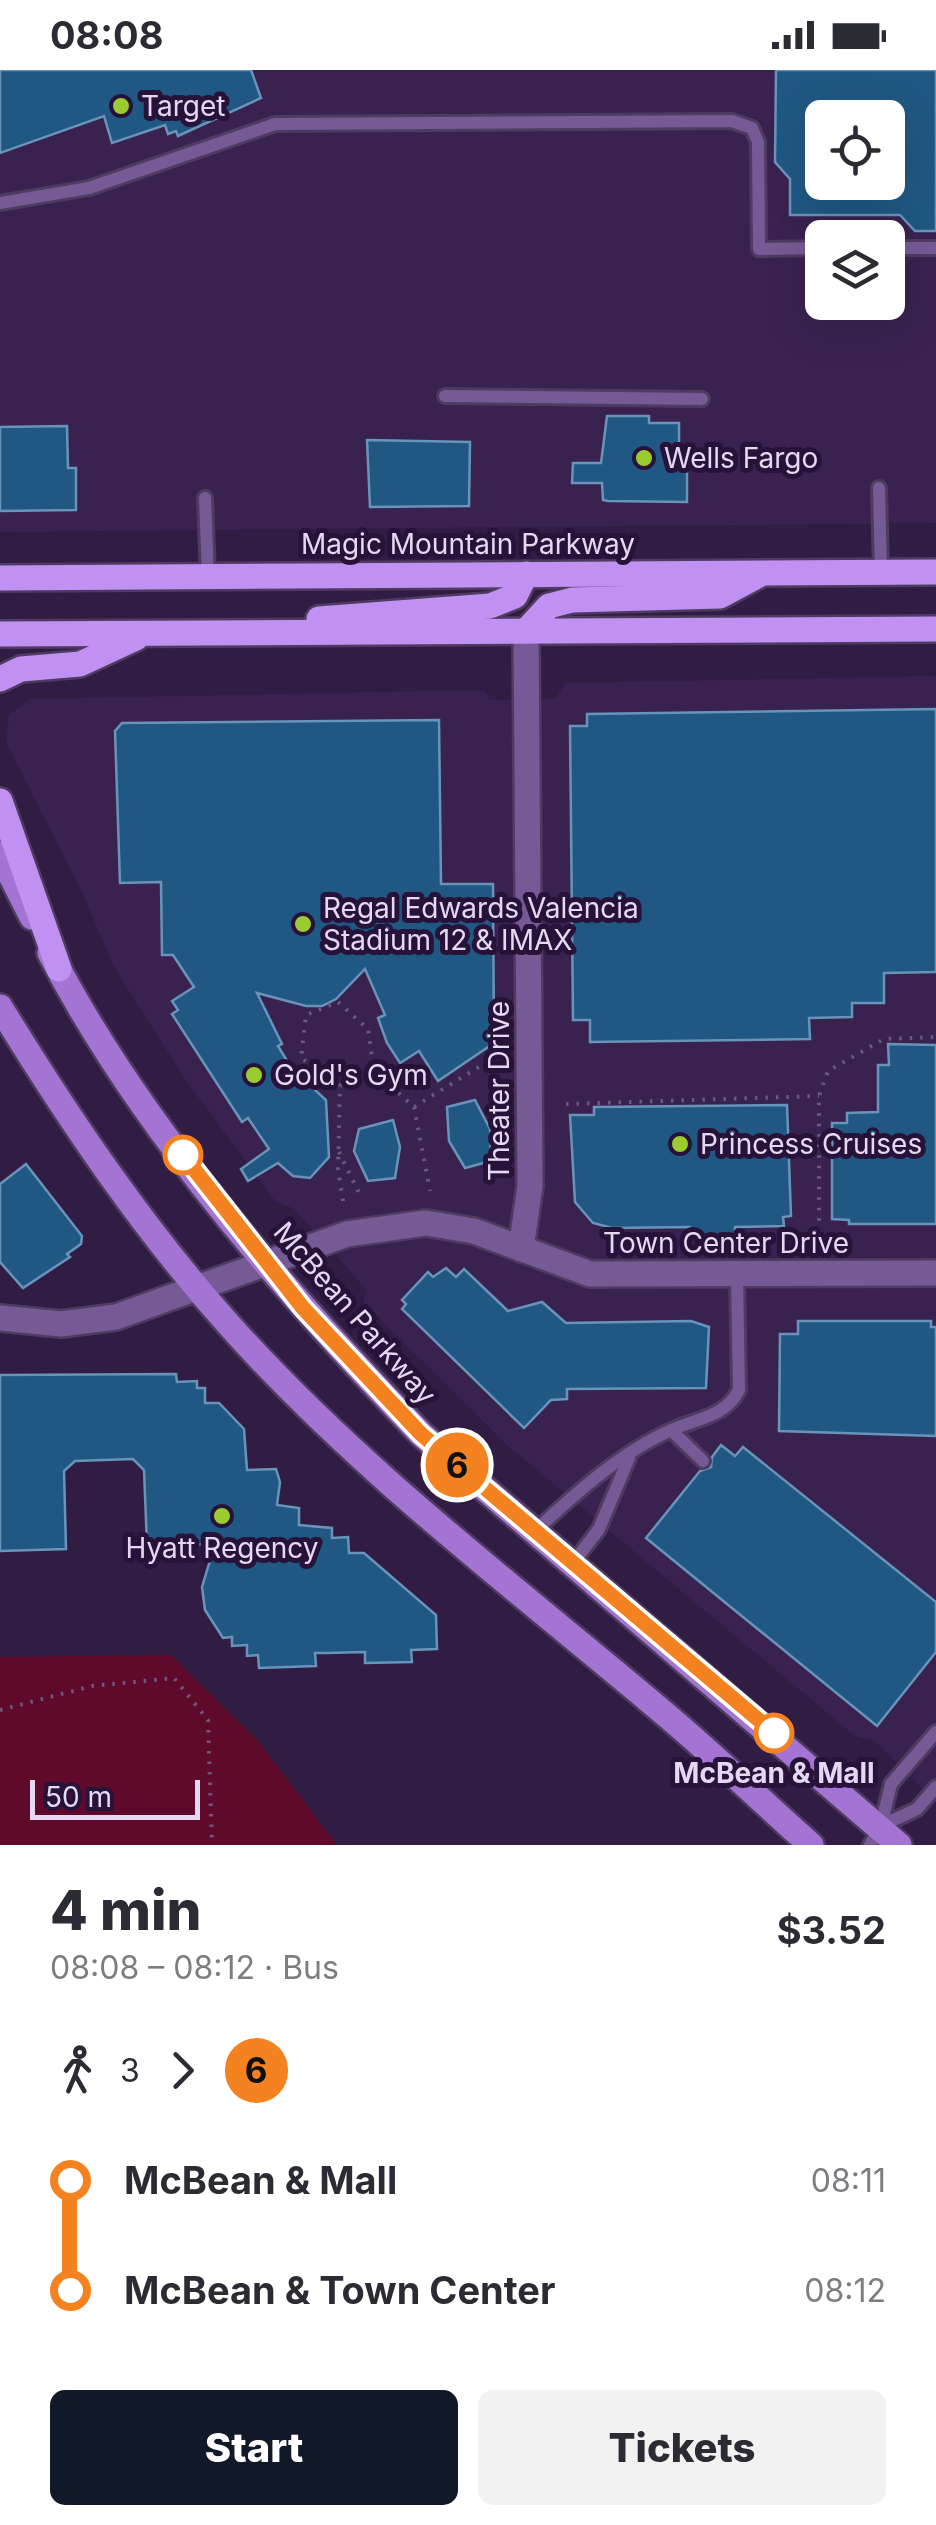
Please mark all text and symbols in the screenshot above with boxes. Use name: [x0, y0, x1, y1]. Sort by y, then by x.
text: 08:08: [50, 12, 163, 58]
place label: Target: [141, 89, 225, 123]
marker: Target: [110, 95, 132, 117]
map controls: [805, 100, 905, 320]
button: locate: [805, 100, 905, 200]
button: layers: [805, 220, 905, 320]
place label: Wells Fargo: [664, 441, 818, 475]
marker: Wells Fargo: [633, 447, 655, 469]
street label: Magic Mountain Parkway: [301, 527, 635, 561]
place label: Regal Edwards Valencia Stadium 12 & IMAX: [323, 891, 639, 957]
marker: Regal Edwards Valencia Stadium 12 & IMAX: [292, 913, 314, 935]
street label: Theater Drive: [482, 1001, 516, 1181]
place label: Gold's Gym: [274, 1058, 428, 1092]
marker: Gold's Gym: [243, 1064, 265, 1086]
place label: Princess Cruises: [700, 1127, 922, 1161]
marker: Princess Cruises: [669, 1133, 691, 1155]
unlabelled marker: [164, 1136, 202, 1174]
street label: McBean Parkway: [267, 1215, 443, 1411]
street label: Town Center Drive: [603, 1226, 849, 1260]
line badge: 6: [424, 1432, 490, 1498]
text: 6: [446, 1444, 468, 1486]
marker: Hyatt Regency: [211, 1505, 233, 1527]
place label: Hyatt Regency: [126, 1531, 318, 1565]
marker: McBean & Mall: [755, 1714, 793, 1752]
place label: McBean & Mall: [673, 1756, 875, 1790]
scale bar: [30, 1775, 200, 1820]
text: 50 m: [45, 1780, 112, 1814]
text: 4 min: [50, 1877, 201, 1943]
text: $3.52: [777, 1907, 886, 1953]
text: 08:08 – 08:12 · Bus: [50, 1948, 339, 1987]
icon: walk: [50, 2043, 105, 2098]
icon: forward: [155, 2043, 210, 2098]
text: 6: [245, 2049, 268, 2091]
text: 3: [120, 2051, 140, 2090]
text: McBean & Mall: [124, 2157, 397, 2203]
text: 08:11: [811, 2161, 886, 2200]
text: McBean & Town Center: [124, 2267, 555, 2313]
text: 08:12: [804, 2271, 886, 2310]
button: Start: [50, 2390, 458, 2505]
button: Tickets: [478, 2390, 886, 2505]

